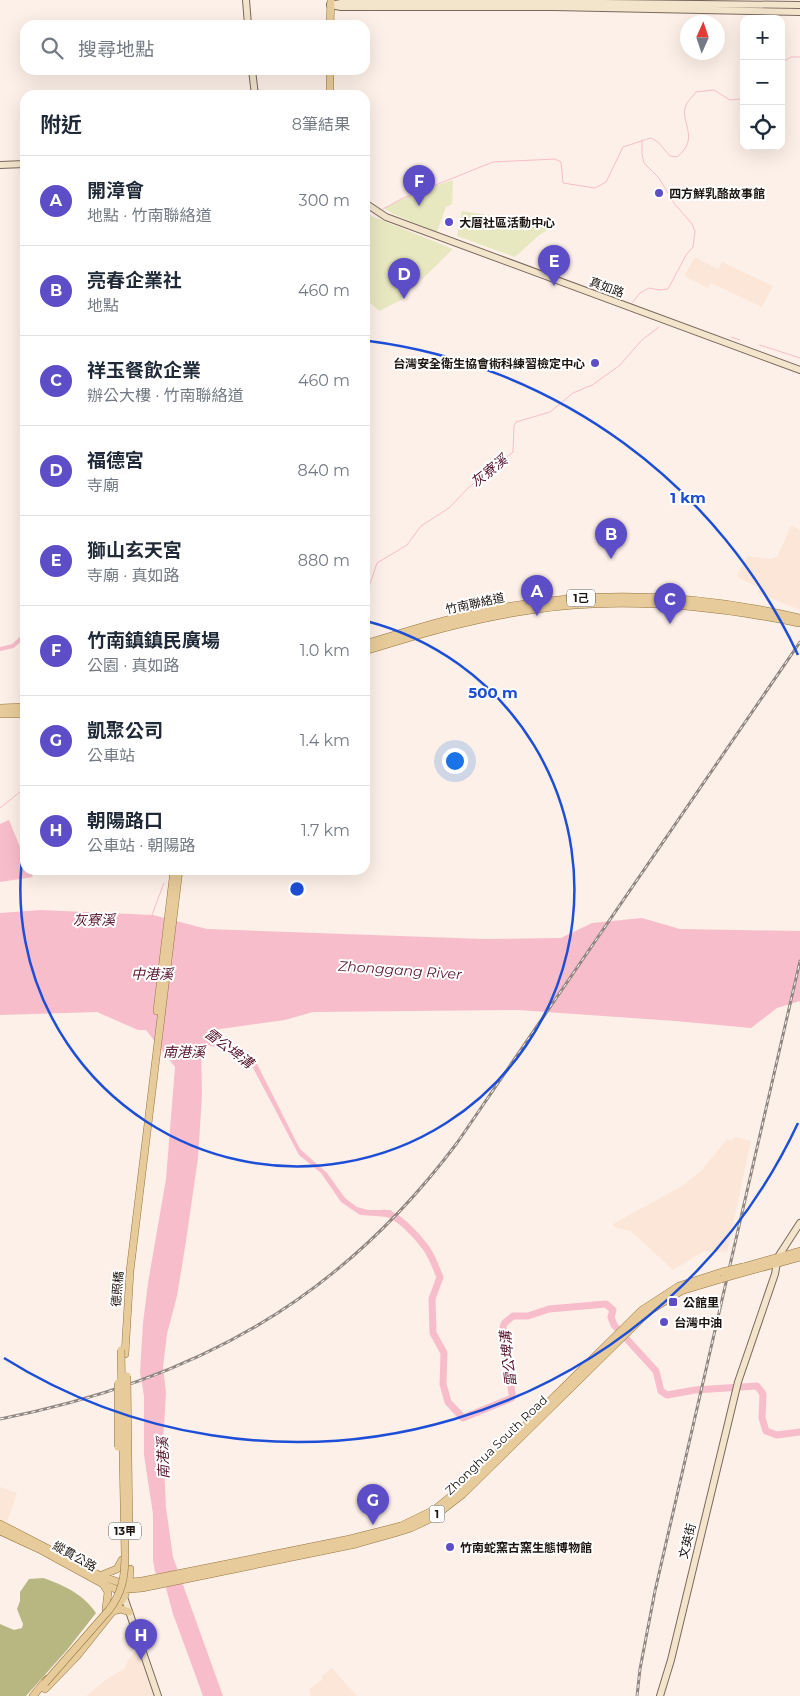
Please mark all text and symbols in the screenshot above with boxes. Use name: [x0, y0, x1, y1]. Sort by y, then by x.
north arrow: [680, 15, 725, 60]
map controls: [740, 15, 785, 150]
button: +: [740, 15, 785, 60]
search box: [20, 20, 370, 75]
icon: search: [38, 34, 66, 62]
text: 搜尋地點: [78, 38, 154, 61]
button: −: [740, 60, 785, 105]
button: locate: [740, 105, 785, 150]
text: 附近: [40, 112, 82, 137]
text: 8筆結果: [292, 115, 350, 134]
pin: F: [403, 165, 435, 206]
text: 開漳會: [87, 179, 144, 202]
place label: 四方鮮乳酪故事館: [669, 186, 765, 201]
marker: 四方鮮乳酪故事館: [653, 187, 665, 199]
text: A: [50, 191, 62, 210]
text: 300 m: [299, 191, 350, 210]
text: 地點 · 竹南聯絡道: [87, 206, 211, 225]
place label: 大厝社區活動中心: [459, 215, 555, 230]
marker: 大厝社區活動中心: [443, 216, 455, 228]
pin: E: [538, 245, 570, 286]
pin: D: [388, 258, 420, 299]
text: 亮春企業社: [87, 269, 182, 292]
street label: 真如路: [588, 274, 626, 300]
text: B: [50, 281, 62, 300]
text: 460 m: [298, 281, 350, 300]
text: 地點: [87, 296, 119, 315]
place label: 台灣安全衛生協會術科練習檢定中心: [393, 356, 585, 371]
marker: 台灣安全衛生協會術科練習檢定中心: [589, 357, 601, 369]
text: 祥玉餐飲企業: [87, 359, 201, 382]
text: C: [50, 371, 62, 390]
text: 460 m: [298, 371, 350, 390]
text: 辦公大樓 · 竹南聯絡道: [87, 386, 243, 405]
text: 福德宮: [87, 449, 144, 472]
water label: 灰寮溪: [467, 450, 513, 491]
text: D: [49, 461, 63, 480]
text: 840 m: [297, 461, 350, 480]
text: 寺廟: [87, 476, 119, 495]
text: 1 km: [670, 488, 706, 507]
pin: B: [595, 518, 627, 559]
text: 獅山玄天宮: [87, 539, 182, 562]
text: E: [51, 551, 61, 570]
text: 880 m: [298, 551, 350, 570]
text: 寺廟 · 真如路: [87, 566, 179, 585]
pin: A: [521, 575, 553, 616]
pin: C: [654, 583, 686, 624]
street label: 竹南聯絡道: [444, 589, 506, 617]
road number: 1己: [567, 590, 595, 606]
text: 竹南鎮鎮民廣場: [87, 629, 220, 652]
text: F: [51, 641, 61, 660]
text: 1.0 km: [300, 641, 350, 660]
text: 公園 · 真如路: [87, 656, 179, 675]
text: 500 m: [468, 683, 518, 702]
text: 凱聚公司: [87, 719, 163, 742]
text: G: [50, 731, 62, 750]
text: 1.4 km: [300, 731, 350, 750]
text: 公車站: [87, 746, 135, 765]
your location: [442, 748, 468, 774]
text: 朝陽路口: [87, 809, 163, 832]
text: H: [50, 821, 62, 840]
text: 1.7 km: [301, 821, 350, 840]
text: 公車站 · 朝陽路: [87, 836, 195, 855]
centre of rings: [288, 880, 306, 898]
water label: 灰寮溪: [73, 911, 117, 929]
water label: Zhonggang River: [337, 957, 463, 983]
water label: 中港溪: [131, 965, 175, 983]
water label: 雷公埤溝: [201, 1024, 258, 1073]
water label: 南港溪: [163, 1043, 207, 1061]
street label: 德照橋: [108, 1270, 126, 1308]
place label: 公館里: [683, 1295, 719, 1310]
marker: 公館里: [667, 1296, 679, 1308]
place label: 台灣中油: [674, 1315, 722, 1330]
marker: 台灣中油: [658, 1316, 670, 1328]
water label: 雷公埤溝: [496, 1328, 520, 1388]
street label: Zhonghua South Road: [442, 1392, 550, 1498]
water label: 南港溪: [153, 1435, 173, 1479]
pin: G: [357, 1484, 389, 1525]
road number: 1: [430, 1506, 444, 1522]
road number: 13甲: [109, 1522, 141, 1540]
street label: 文英街: [675, 1522, 699, 1560]
street label: 縱貫公路: [50, 1538, 100, 1574]
place label: 竹南蛇窯古窯生態博物館: [460, 1540, 592, 1555]
marker: 竹南蛇窯古窯生態博物館: [444, 1541, 456, 1553]
pin: H: [125, 1619, 157, 1660]

